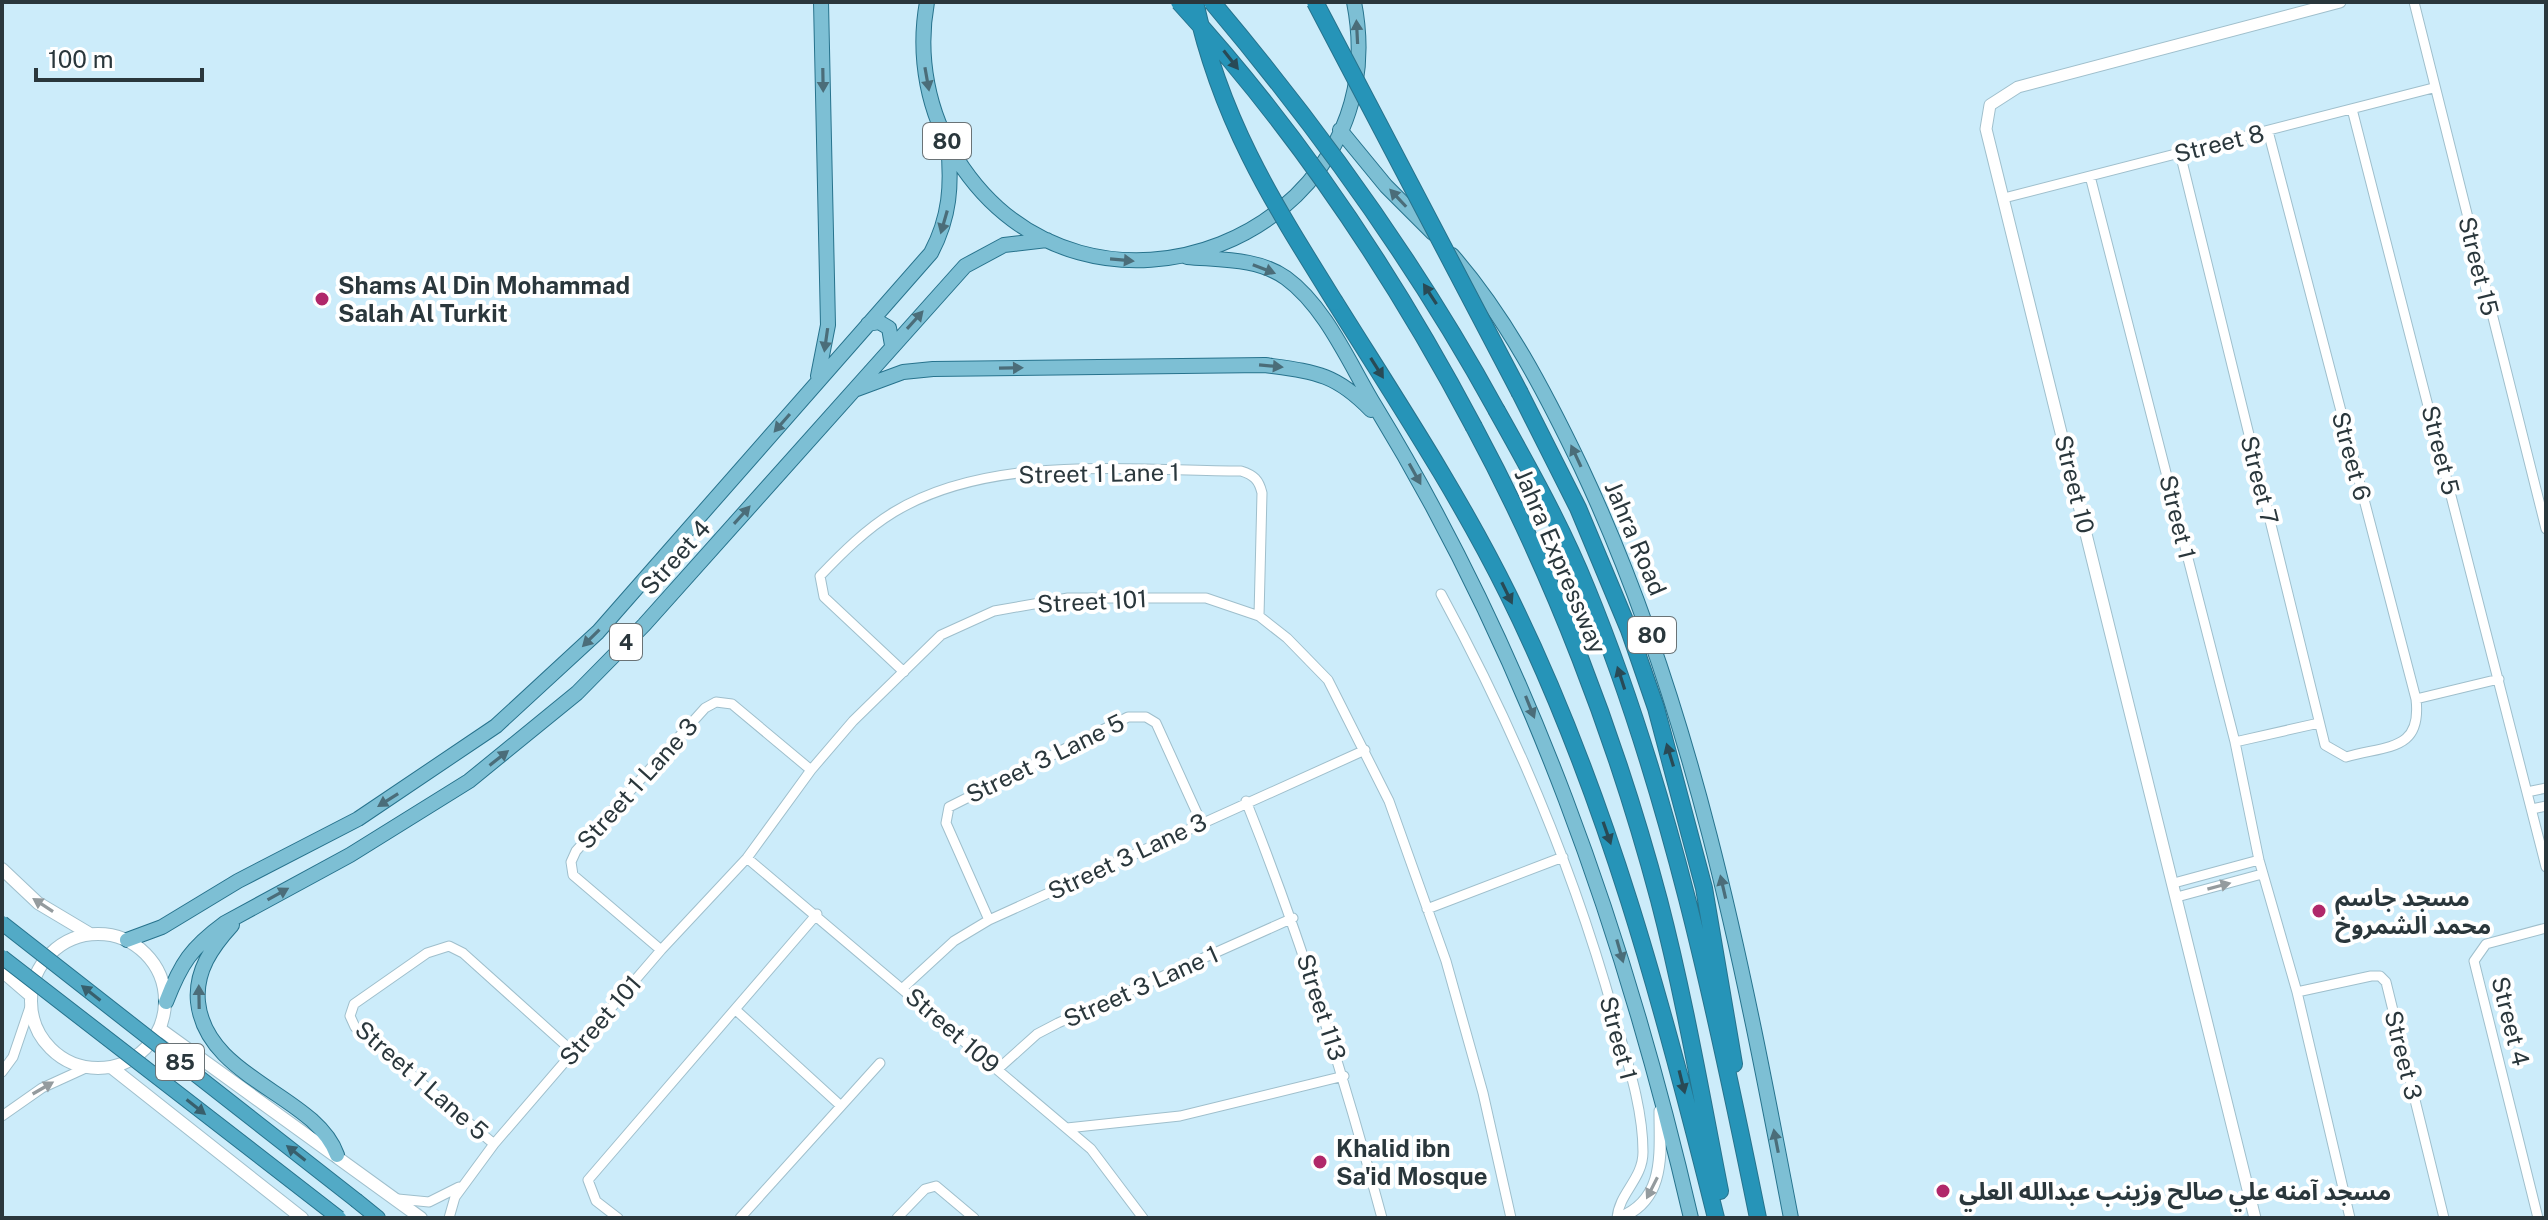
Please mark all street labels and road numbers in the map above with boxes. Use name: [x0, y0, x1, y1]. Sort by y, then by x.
street label: Street 8: [2171, 118, 2267, 168]
road number: 80: [923, 123, 971, 159]
street label: Street 15: [2453, 214, 2505, 318]
street label: Street 5: [2416, 402, 2466, 498]
street label: Street 6: [2327, 408, 2377, 504]
street label: Street 10: [2049, 432, 2101, 536]
street label: Street 7: [2235, 433, 2285, 527]
street label: Street 1 Lane 1: [1018, 458, 1180, 488]
street label: Jahra Expressway: [1509, 464, 1613, 658]
street label: Street 1: [2154, 472, 2202, 562]
street label: Jahra Road: [1599, 477, 1673, 599]
street label: Street 4: [634, 514, 716, 600]
street label: Street 101: [1036, 584, 1148, 618]
road number: 80: [1628, 617, 1676, 653]
road number: 4: [610, 624, 642, 660]
street label: Street 3 Lane 5: [962, 708, 1128, 808]
street label: Street 1 Lane 3: [571, 712, 703, 854]
street label: Street 3 Lane 3: [1043, 807, 1211, 905]
street label: Street 3 Lane 1: [1059, 939, 1223, 1033]
street label: Street 113: [1292, 950, 1352, 1064]
street label: Street 101: [553, 969, 647, 1071]
street label: Street 4: [2486, 973, 2536, 1069]
street label: Street 109: [900, 982, 1006, 1078]
street label: Street 1: [1594, 993, 1644, 1083]
street label: Street 3: [2379, 1007, 2429, 1103]
street label: Street 1 Lane 5: [350, 1015, 494, 1145]
road number: 85: [156, 1044, 204, 1080]

